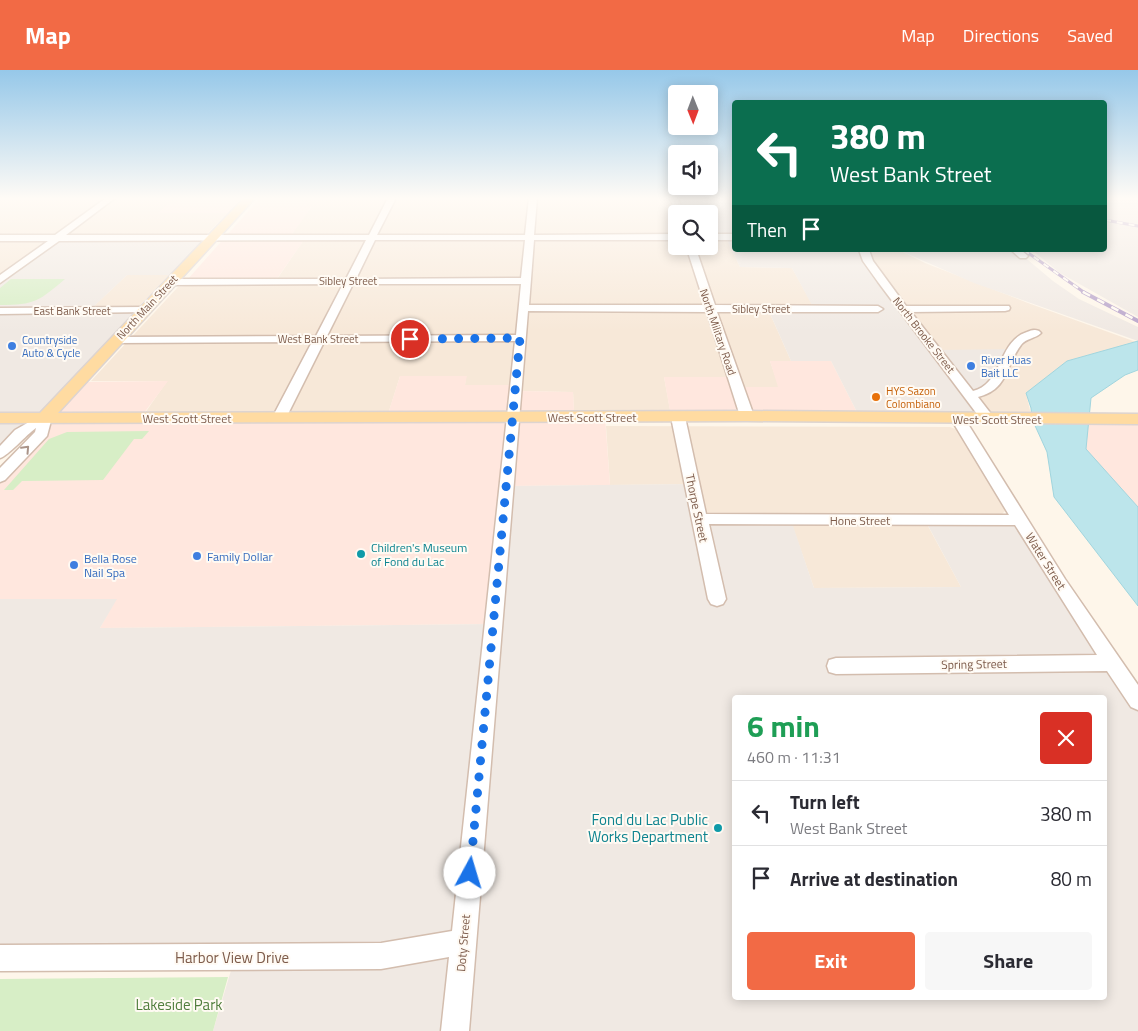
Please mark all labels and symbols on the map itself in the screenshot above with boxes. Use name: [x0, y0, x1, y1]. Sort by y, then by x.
north arrow: [668, 85, 718, 135]
street label: North Main Street: [113, 271, 181, 343]
street label: Sibley Street: [319, 273, 377, 289]
street label: North Military Road: [696, 287, 740, 378]
street label: North Brooke Street: [889, 294, 959, 377]
street label: Sibley Street: [732, 301, 790, 317]
street label: East Bank Street: [33, 303, 111, 319]
pin: [389, 318, 431, 360]
street label: West Bank Street: [278, 331, 358, 347]
place label: Countryside Auto & Cycle: [22, 332, 81, 361]
marker: Countryside Auto & Cycle: [6, 340, 18, 352]
place label: River Huas Bait LLC: [981, 352, 1031, 381]
marker: River Huas Bait LLC: [965, 360, 977, 372]
place label: HYS Sazon Colombiano: [886, 383, 941, 412]
marker: HYS Sazon Colombiano: [870, 391, 882, 403]
street label: West Scott Street: [548, 408, 637, 427]
street label: West Scott Street: [143, 409, 232, 428]
street label: West Scott Street: [953, 410, 1042, 429]
one-way arrow: [20, 446, 29, 455]
street label: Thorpe Street: [681, 472, 714, 545]
street label: Hone Street: [830, 511, 891, 530]
street label: Water Street: [1021, 529, 1072, 594]
place label: Children's Museum of Fond du Lac: [371, 538, 467, 571]
place label: Family Dollar: [207, 547, 273, 566]
marker: Children's Museum of Fond du Lac: [355, 548, 367, 560]
place label: Bella Rose Nail Spa: [84, 549, 137, 582]
marker: Family Dollar: [191, 550, 203, 562]
marker: Bella Rose Nail Spa: [68, 559, 80, 571]
street label: Spring Street: [941, 654, 1008, 674]
place label: Fond du Lac Public Works Department: [588, 808, 709, 848]
marker: Fond du Lac Public Works Department: [712, 822, 724, 834]
position arrow: [443, 846, 495, 898]
street label: Doty Street: [451, 913, 475, 973]
street label: Harbor View Drive: [175, 946, 289, 969]
park label: Lakeside Park: [135, 993, 223, 1016]

